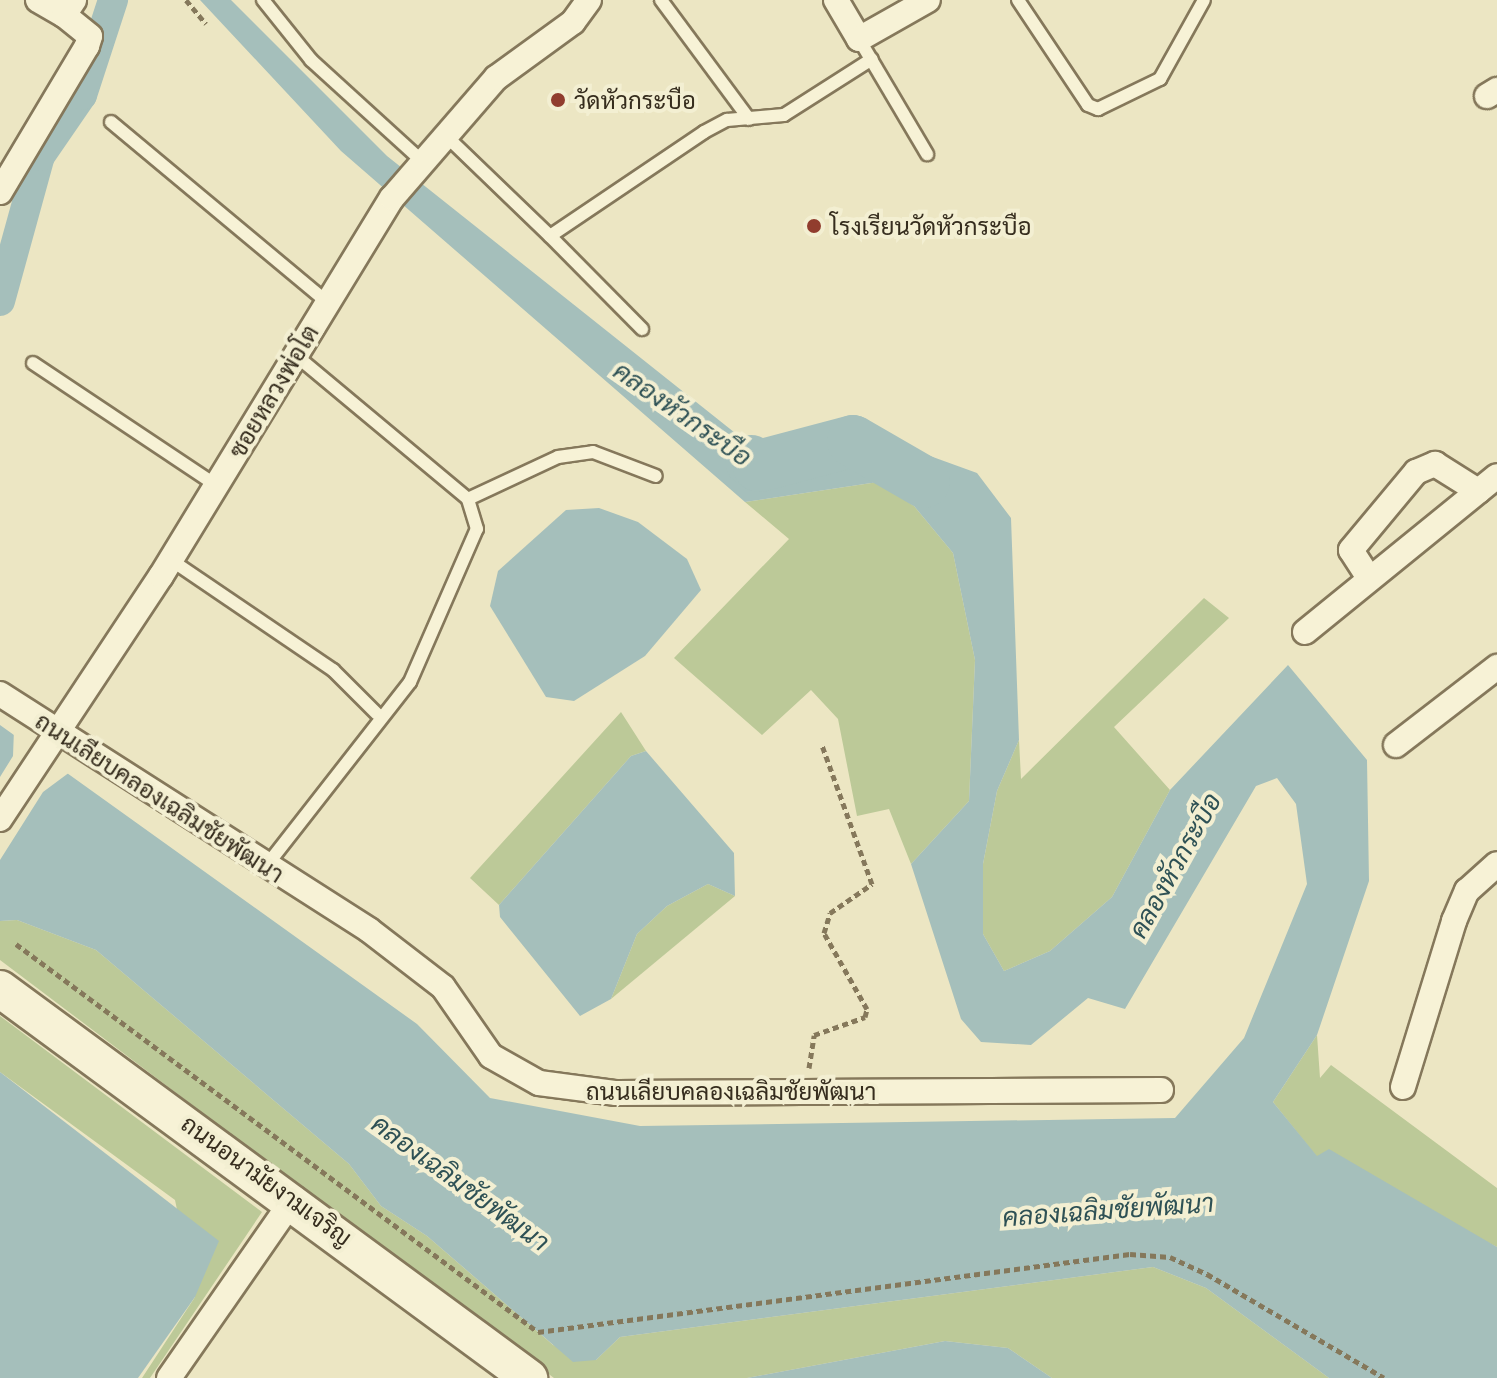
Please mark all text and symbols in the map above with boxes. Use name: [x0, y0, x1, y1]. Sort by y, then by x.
place label: วัดหัวกระบือ: [574, 86, 696, 114]
marker: วัดหัวกระบือ: [549, 91, 567, 109]
place label: โรงเรียนวัดหัวกระบือ: [830, 212, 1032, 240]
marker: โรงเรียนวัดหัวกระบือ: [805, 217, 823, 235]
street label: ซอยหลวงพ่อโต: [222, 319, 324, 463]
water label: คลองหัวกระบือ: [608, 354, 758, 472]
street label: ถนนเลียบคลองเฉลิมชัยพัฒนา: [30, 706, 290, 888]
water label: คลองหัวกระบือ: [1121, 787, 1227, 943]
street label: ถนนเลียบคลองเฉลิมชัยพัฒนา: [586, 1077, 876, 1105]
water label: คลองเฉลิมชัยพัฒนา: [366, 1107, 556, 1257]
street label: ถนนอนามัยงามเจริญ: [176, 1109, 358, 1251]
water label: คลองเฉลิมชัยพัฒนา: [1001, 1186, 1215, 1232]

